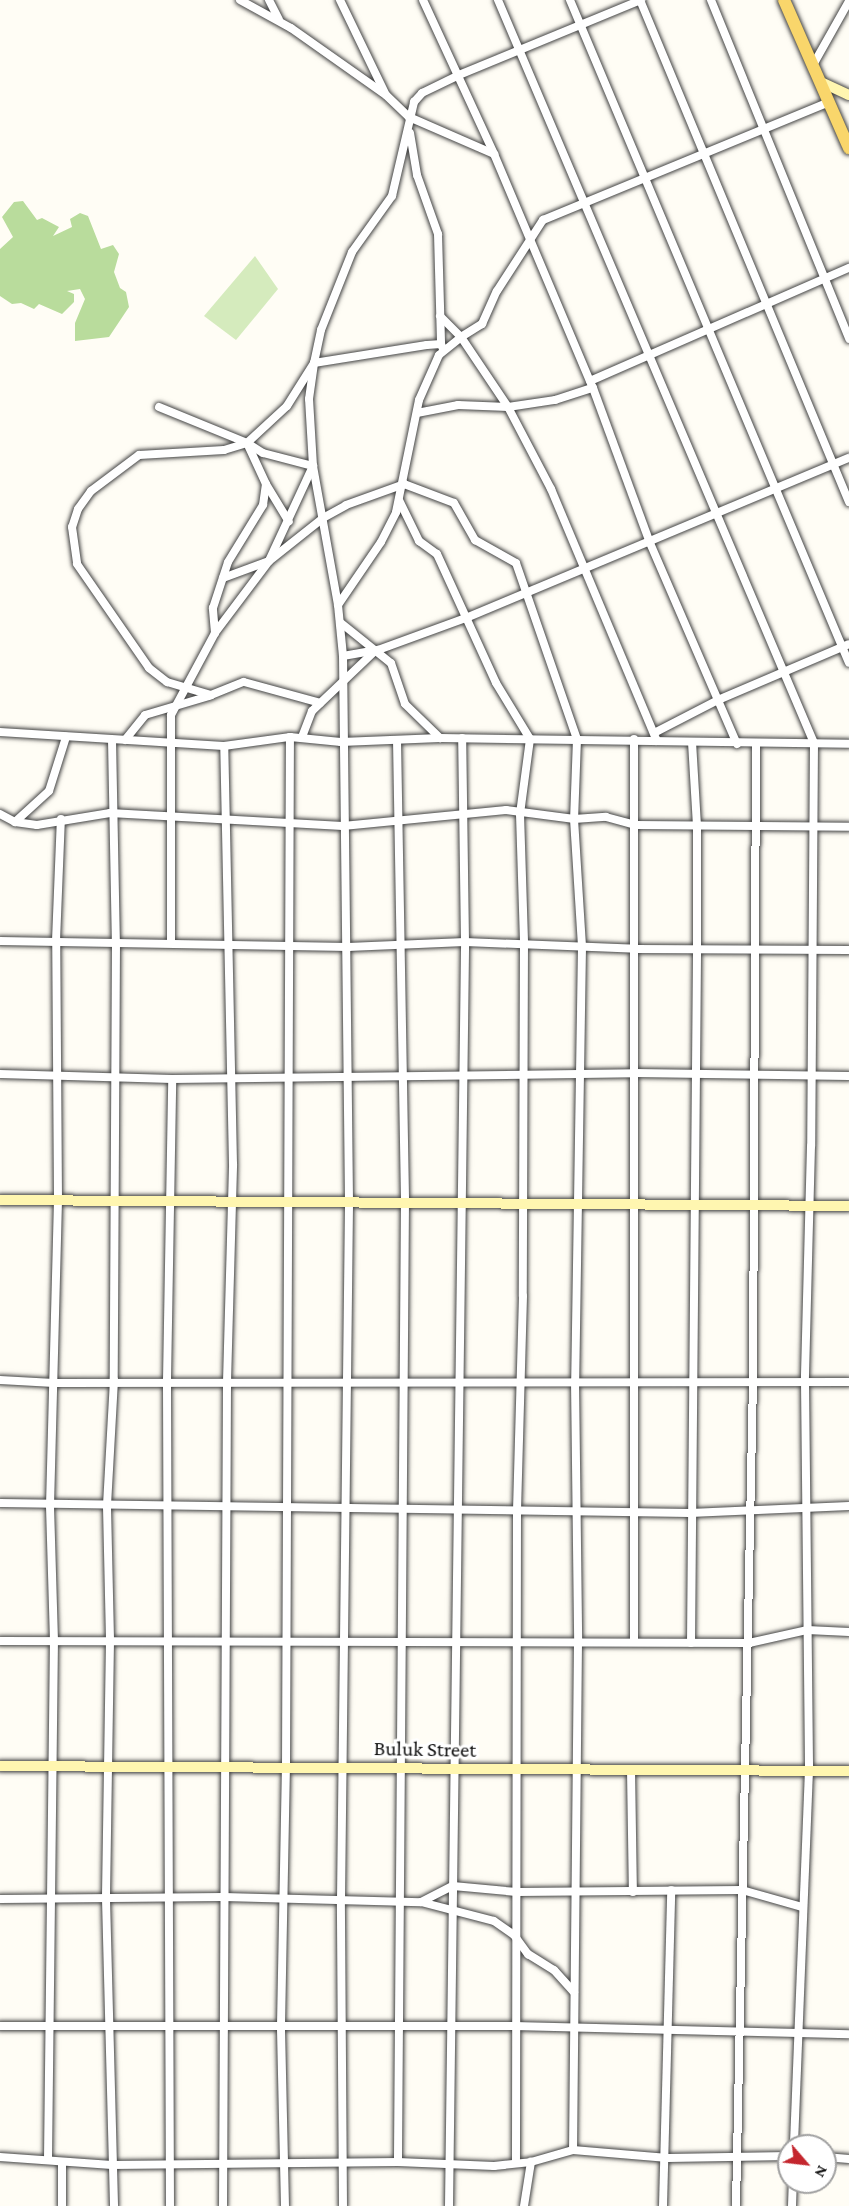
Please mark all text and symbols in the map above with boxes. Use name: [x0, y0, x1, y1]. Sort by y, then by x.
street label: Buluk Street: [374, 1736, 476, 1762]
north arrow: [777, 2134, 837, 2194]
text: N: [812, 2163, 832, 2181]

